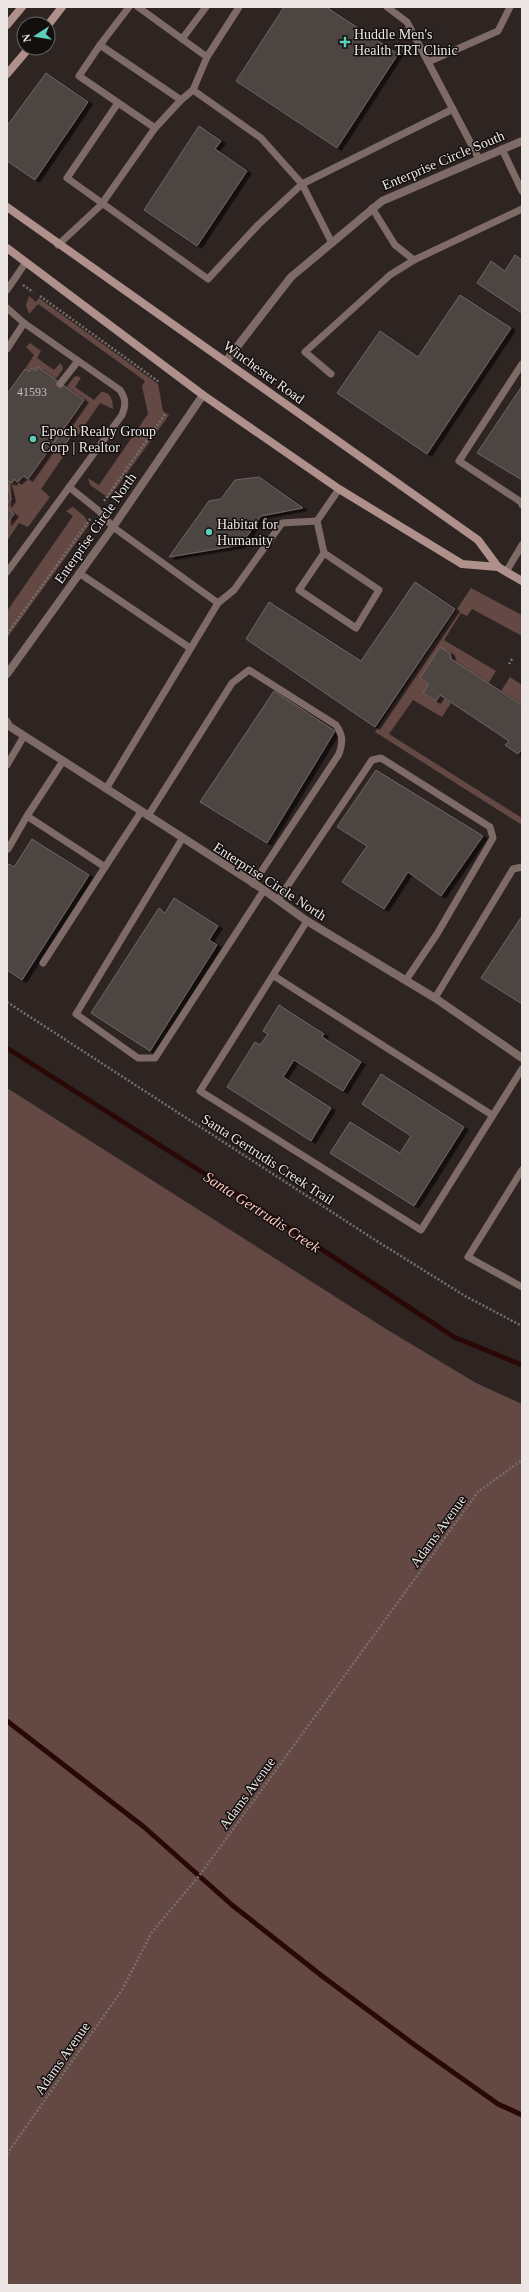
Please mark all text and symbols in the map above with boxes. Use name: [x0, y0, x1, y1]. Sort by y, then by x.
north arrow: [16, 16, 56, 56]
place label: Huddle Men's Health TRT Clinic: [354, 27, 458, 58]
text: N: [20, 33, 33, 43]
marker: Huddle Men's Health TRT Clinic: [339, 36, 351, 48]
street label: Enterprise Circle South: [380, 128, 507, 193]
street label: Winchester Road: [220, 338, 307, 407]
house number: 41593: [17, 385, 47, 399]
place label: Epoch Realty Group Corp | Realtor: [41, 424, 156, 455]
marker: Epoch Realty Group Corp | Realtor: [28, 434, 38, 444]
street label: Enterprise Circle North: [52, 470, 139, 586]
place label: Habitat for Humanity: [217, 517, 278, 548]
marker: Habitat for Humanity: [204, 527, 214, 537]
street label: Enterprise Circle North: [211, 839, 329, 923]
street label: Santa Gertrudis Creek Trail: [199, 1111, 337, 1208]
water label: Santa Gertrudis Creek: [201, 1168, 323, 1256]
street label: Adams Avenue: [407, 1493, 469, 1570]
street label: Adams Avenue: [216, 1755, 278, 1832]
street label: Adams Avenue: [32, 2019, 93, 2097]

